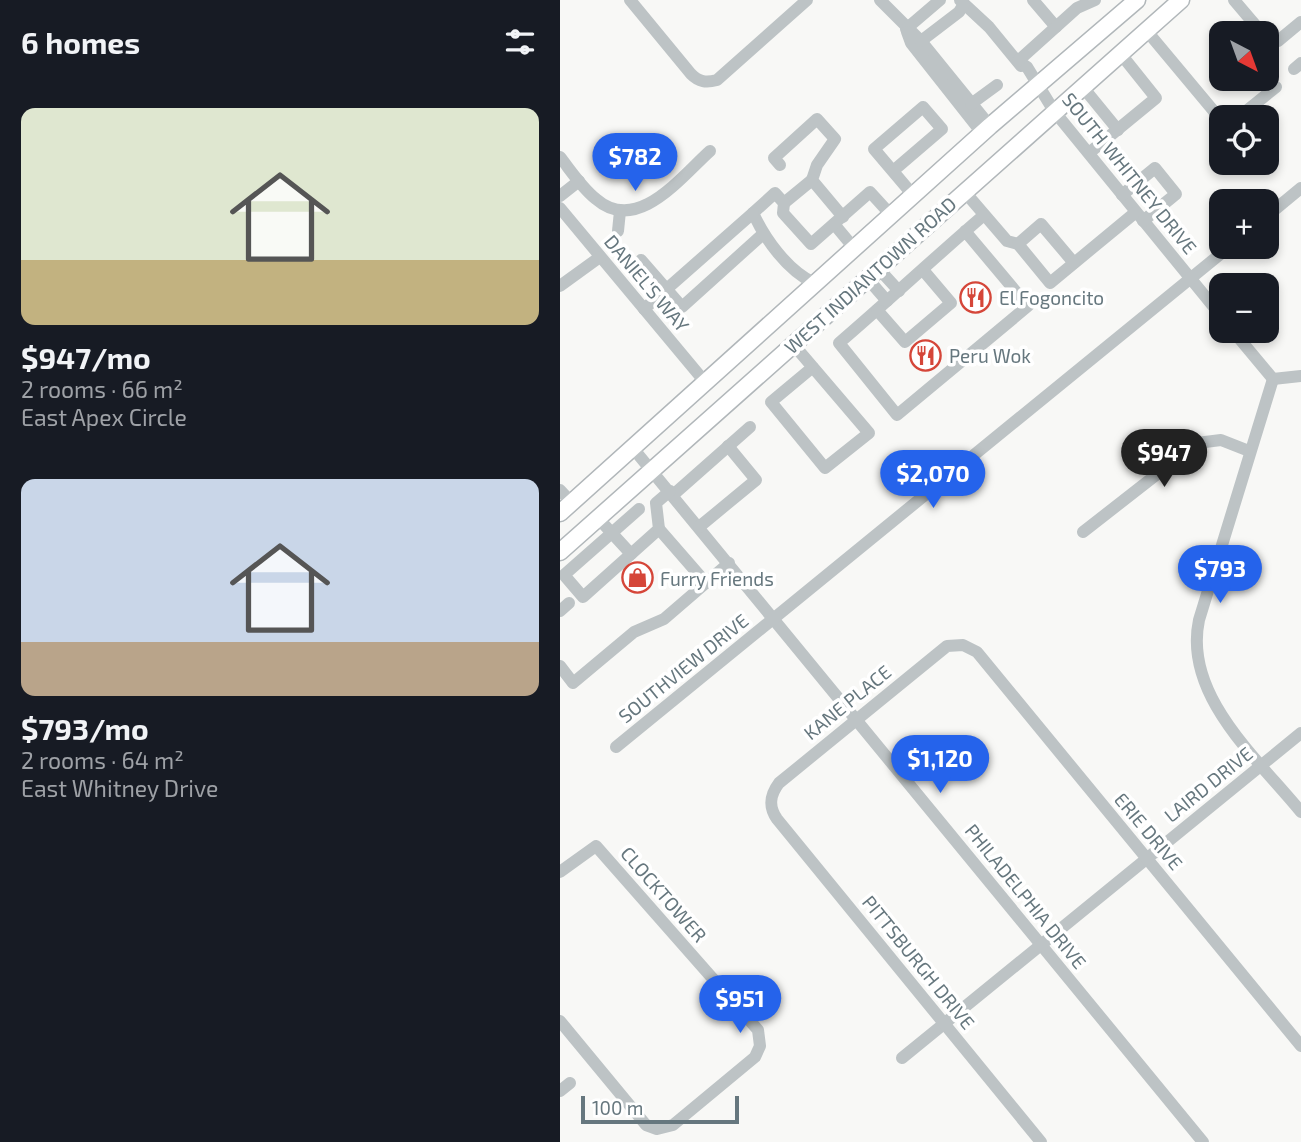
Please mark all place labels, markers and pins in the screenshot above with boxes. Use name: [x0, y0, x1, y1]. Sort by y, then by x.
pin: $782: [594, 134, 676, 193]
restaurant icon: El Fogoncito: [959, 280, 993, 314]
place label: El Fogoncito: [999, 286, 1104, 309]
restaurant icon: Peru Wok: [909, 338, 943, 372]
place label: Peru Wok: [949, 344, 1031, 367]
pin: $947: [1123, 430, 1205, 489]
pin: $2,070: [876, 450, 990, 510]
pin: $793: [1179, 546, 1261, 605]
shop icon: Furry Friends: [620, 561, 654, 595]
place label: Furry Friends: [660, 567, 774, 590]
pin: $1,120: [883, 736, 997, 795]
pin: $951: [699, 976, 781, 1035]

